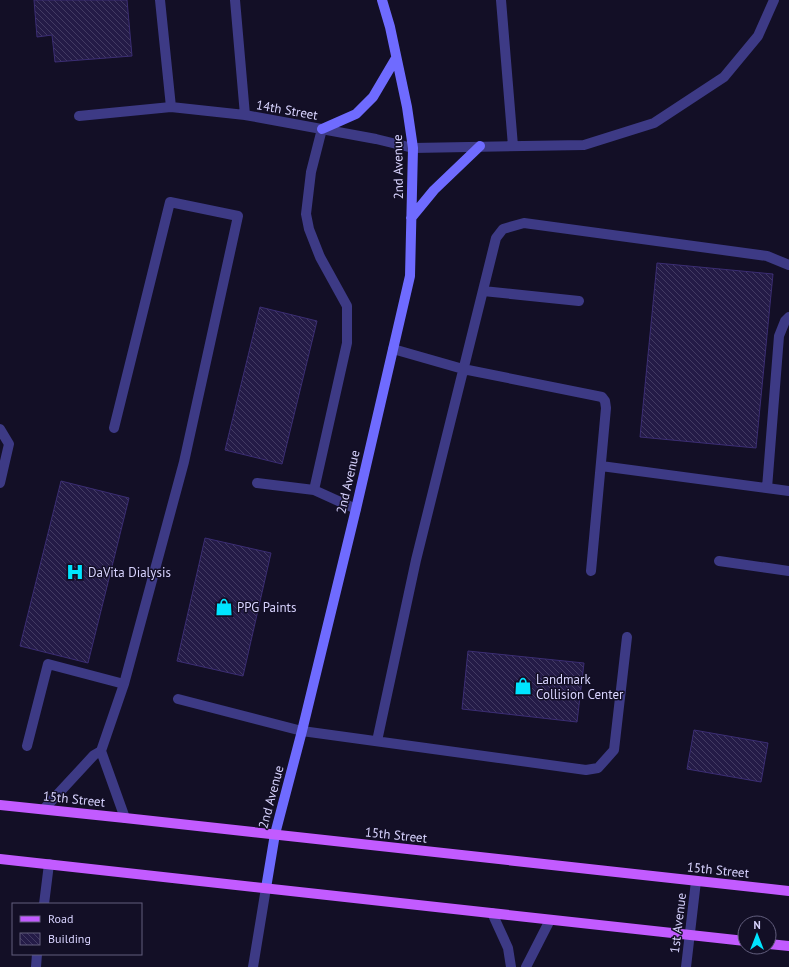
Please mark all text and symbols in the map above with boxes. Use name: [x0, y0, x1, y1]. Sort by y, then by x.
street label: 14th Street: [255, 96, 320, 124]
street label: 2nd Avenue: [389, 134, 407, 200]
street label: 2nd Avenue: [332, 448, 364, 516]
hospital icon: DaVita Dialysis: [65, 562, 85, 582]
place label: DaVita Dialysis: [88, 564, 171, 581]
shop icon: PPG Paints: [214, 597, 234, 617]
place label: PPG Paints: [237, 599, 296, 616]
place label: Landmark Collision Center: [536, 671, 624, 703]
shop icon: Landmark Collision Center: [513, 676, 533, 696]
street label: 2nd Avenue: [254, 763, 288, 831]
street label: 15th Street: [42, 787, 106, 811]
street label: 15th Street: [364, 823, 428, 847]
street label: 15th Street: [686, 858, 750, 882]
street label: 1st Avenue: [666, 892, 690, 954]
legend: [12, 903, 142, 955]
text: Road: [48, 911, 73, 926]
north arrow: [737, 915, 777, 955]
text: N: [753, 918, 761, 932]
text: Building: [48, 931, 91, 946]

